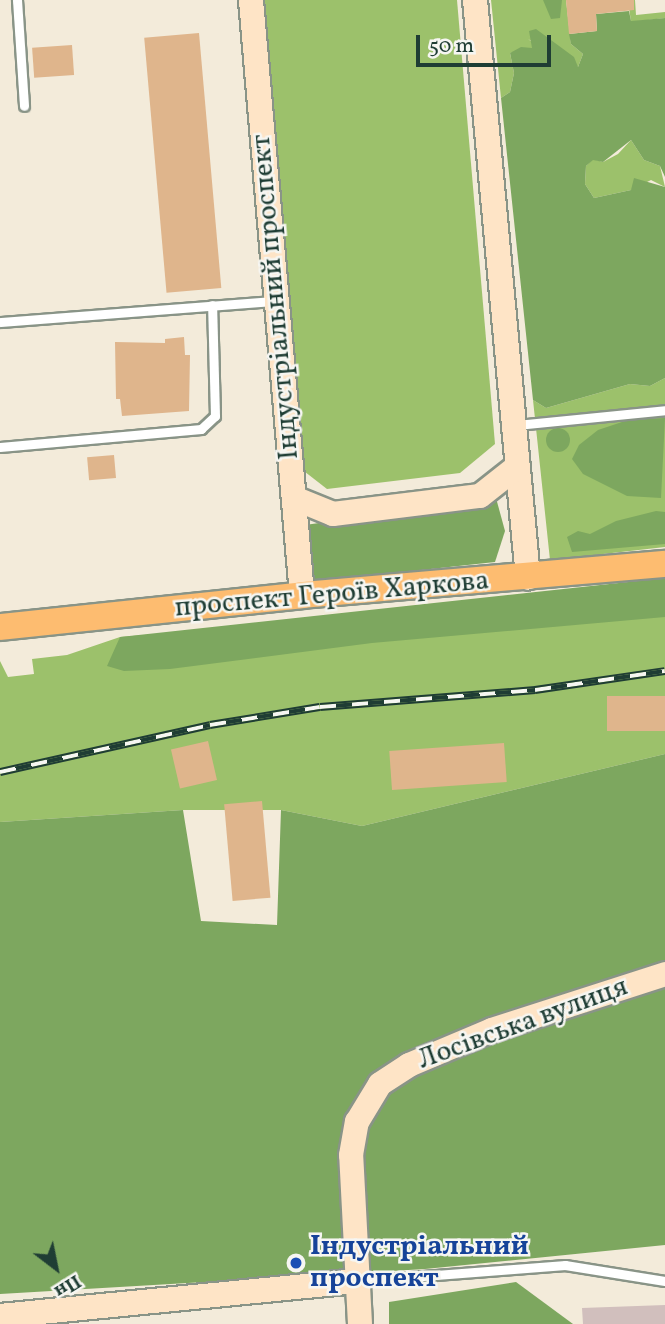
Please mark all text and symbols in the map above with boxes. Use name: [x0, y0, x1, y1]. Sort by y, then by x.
scale bar: [420, 21, 555, 65]
text: 50 m: [429, 32, 474, 61]
street label: Індустріальний проспект: [245, 133, 307, 461]
street label: проспект Героїв Харкова: [173, 565, 491, 625]
street label: Лосівська вулиця: [413, 970, 633, 1078]
place label: Індустріальний проспект: [310, 1230, 529, 1296]
north arrow: [21, 1233, 91, 1303]
marker: Індустріальний проспект: [288, 1255, 304, 1271]
text: Пн: [49, 1268, 85, 1304]

